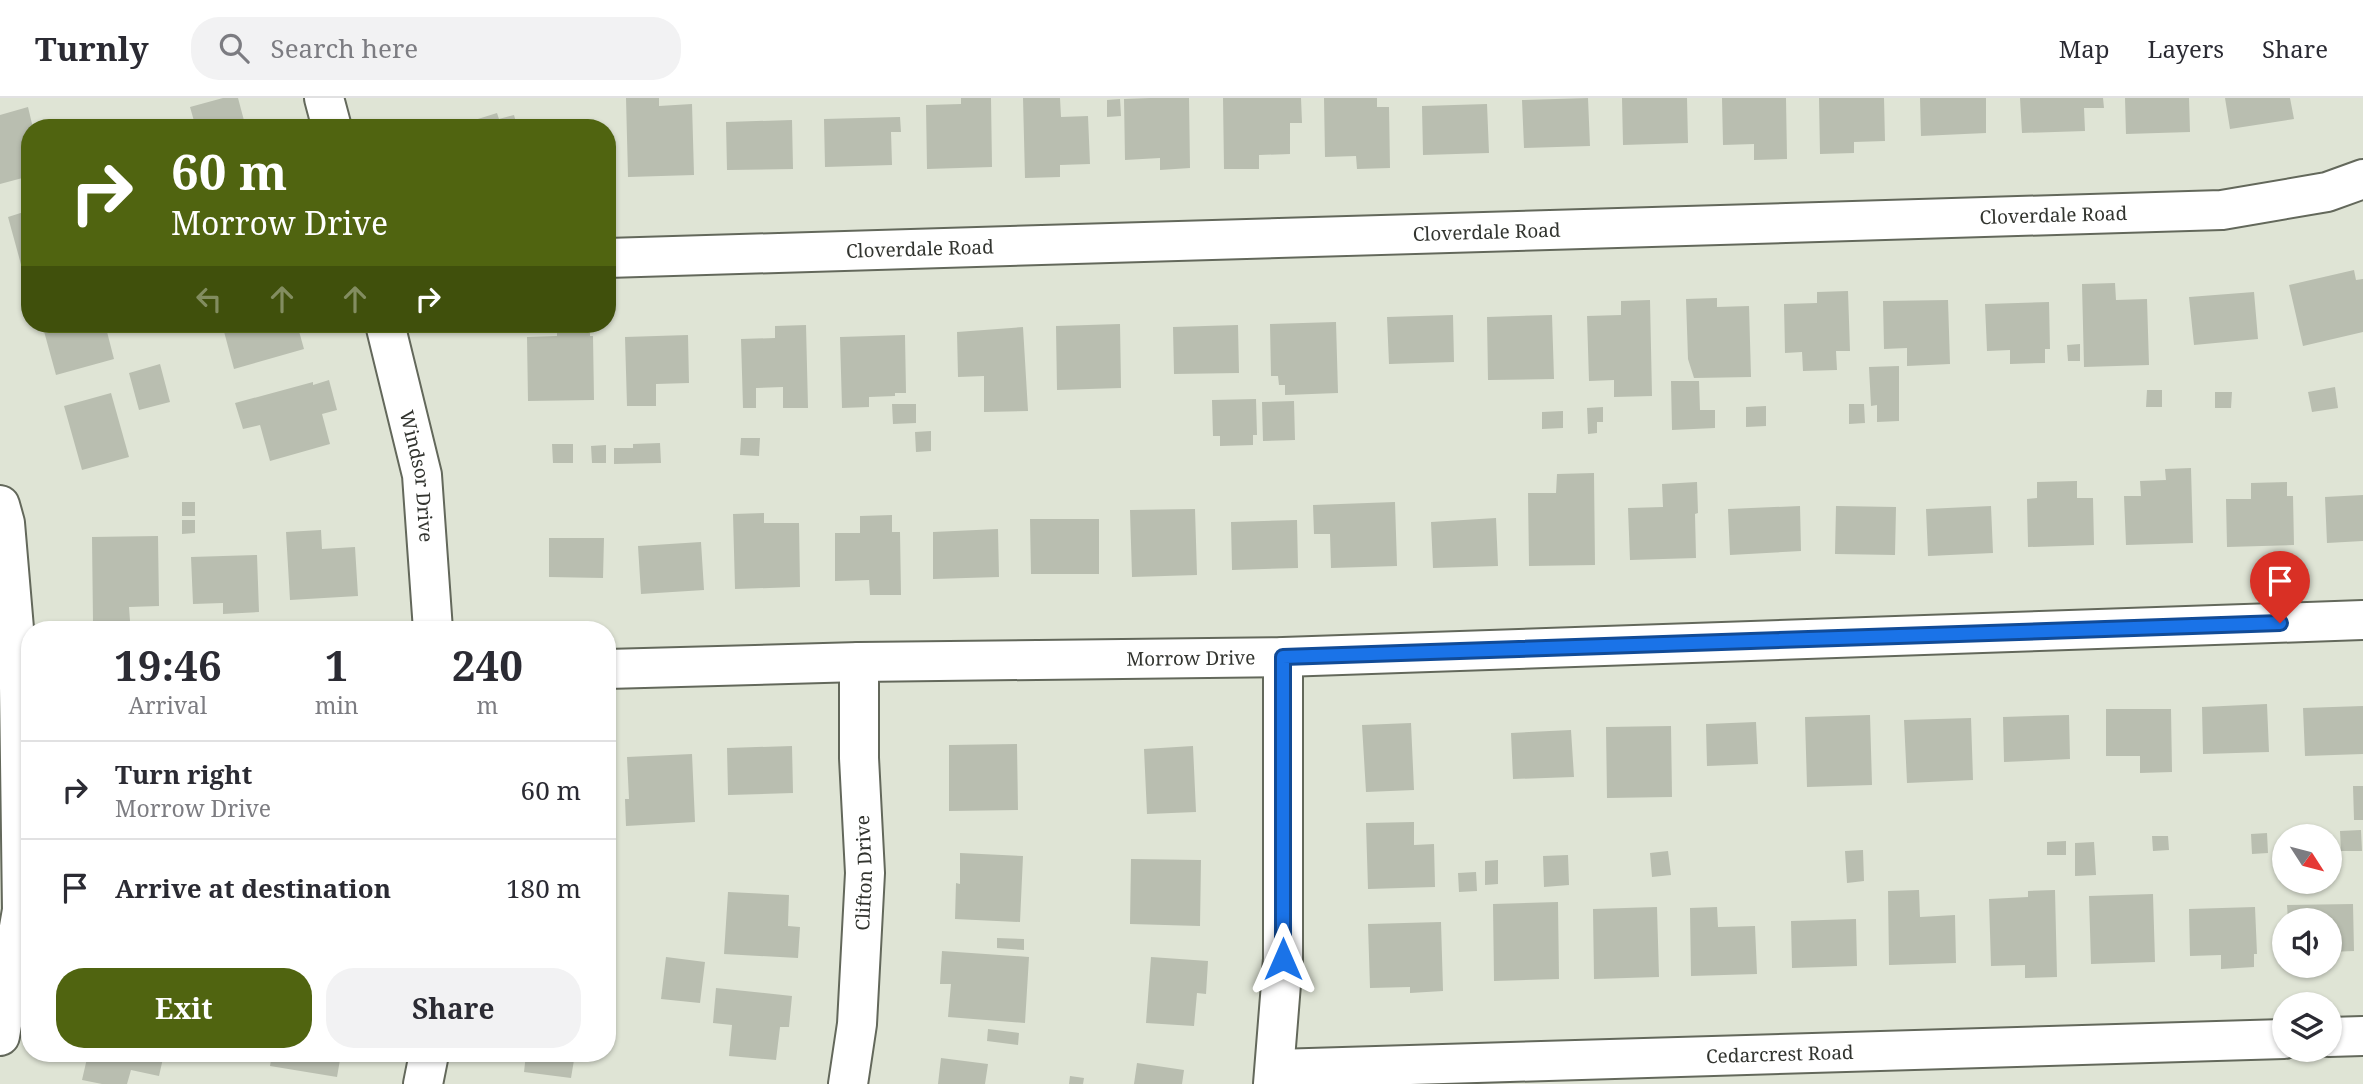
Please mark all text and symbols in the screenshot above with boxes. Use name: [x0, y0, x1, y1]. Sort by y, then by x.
search box: [191, 17, 681, 80]
text: Turnly: [35, 26, 149, 71]
icon: search: [215, 29, 253, 67]
text: Search here: [271, 30, 418, 66]
text: Map: [2059, 32, 2110, 65]
text: Layers: [2148, 32, 2224, 65]
text: Share: [2262, 32, 2328, 65]
text: 60 m: [171, 138, 287, 204]
icon: right: [56, 147, 147, 238]
street label: Cloverdale Road: [1979, 200, 2128, 230]
text: Morrow Drive: [171, 201, 388, 244]
street label: Cloverdale Road: [1412, 217, 1561, 247]
street label: Cloverdale Road: [846, 234, 994, 264]
icon: left: [190, 280, 228, 318]
icon: ahead: [263, 280, 301, 318]
icon: ahead: [336, 280, 374, 318]
icon: right: [409, 280, 447, 318]
street label: Windsor Drive: [394, 408, 440, 543]
pin: [2250, 551, 2310, 623]
icon: arrive: [2261, 562, 2299, 600]
text: 19:46: [114, 636, 222, 693]
text: 1: [325, 636, 349, 693]
text: 240: [452, 636, 523, 693]
street label: Morrow Drive: [1126, 644, 1256, 672]
text: Arrival: [129, 689, 207, 721]
text: min: [315, 689, 359, 721]
text: m: [476, 689, 498, 721]
text: Turn right: [115, 756, 252, 792]
icon: right: [56, 771, 94, 809]
text: 60 m: [521, 772, 581, 808]
text: Morrow Drive: [115, 792, 271, 824]
street label: Clifton Drive: [849, 814, 878, 931]
north arrow: [2272, 824, 2342, 894]
map controls: [2272, 824, 2342, 1062]
icon: arrive: [56, 869, 94, 907]
text: Arrive at destination: [115, 870, 391, 906]
text: 180 m: [506, 870, 581, 906]
button: sound: [2272, 908, 2342, 978]
position arrow: [1246, 922, 1320, 996]
button: Exit: [56, 968, 312, 1048]
button: Share: [326, 968, 581, 1048]
button: layers: [2272, 992, 2342, 1062]
street label: Cedarcrest Road: [1706, 1039, 1854, 1069]

